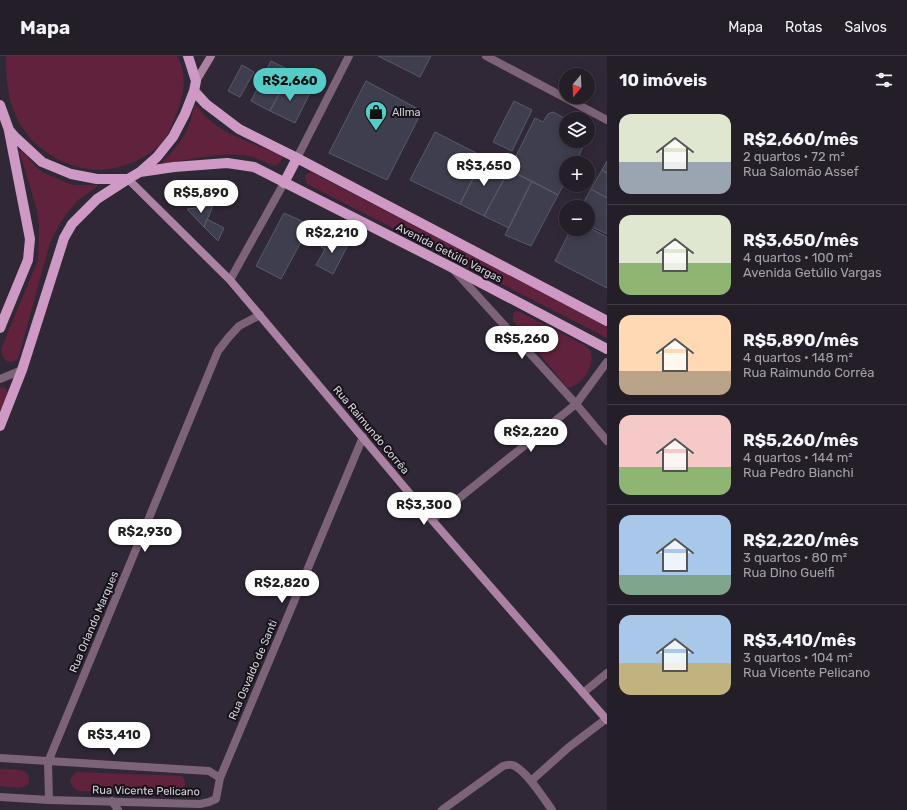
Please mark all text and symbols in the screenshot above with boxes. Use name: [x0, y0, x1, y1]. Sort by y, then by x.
text: Mapa: [20, 16, 70, 39]
text: Mapa: [728, 19, 763, 36]
text: Rotas: [785, 19, 822, 36]
text: Salvos: [844, 19, 887, 36]
pin: R$2,660: [253, 68, 327, 102]
north arrow: [559, 68, 595, 104]
map controls: [559, 68, 595, 236]
icon: filters: [873, 69, 895, 91]
text: 10 imóveis: [619, 70, 707, 90]
text: R$2,660: [262, 73, 318, 88]
shop icon: Allma: [363, 99, 389, 132]
place label: Allma: [392, 106, 421, 119]
button: layers: [559, 112, 595, 148]
text: R$2,660/mês: [743, 129, 858, 149]
icon: home: [651, 130, 699, 178]
text: 2 quartos · 72 m²: [743, 149, 845, 164]
pin: R$3,650: [447, 153, 521, 187]
button: +: [559, 156, 595, 192]
text: R$3,650: [456, 158, 512, 173]
text: Rua Salomão Assef: [743, 164, 859, 179]
pin: R$5,890: [164, 180, 238, 214]
text: R$5,890: [173, 185, 229, 200]
button: −: [559, 200, 595, 236]
pin: R$2,210: [295, 220, 369, 254]
street label: Avenida Getúlio Vargas: [394, 221, 505, 286]
text: R$2,210: [305, 225, 359, 240]
text: R$3,650/mês: [743, 230, 859, 250]
icon: home: [651, 231, 699, 279]
text: 4 quartos · 100 m²: [743, 250, 853, 265]
text: Avenida Getúlio Vargas: [743, 265, 882, 280]
pin: R$5,260: [485, 326, 559, 360]
text: R$5,890/mês: [743, 330, 859, 350]
text: R$5,260: [494, 331, 550, 346]
icon: home: [651, 331, 699, 379]
text: 4 quartos · 148 m²: [743, 350, 853, 365]
text: Rua Raimundo Corrêa: [743, 365, 875, 380]
street label: Rua Raimundo Corrêa: [330, 383, 412, 477]
pin: R$2,220: [494, 419, 568, 453]
text: R$2,220: [503, 424, 559, 439]
text: R$5,260/mês: [743, 430, 858, 450]
icon: home: [651, 431, 699, 479]
text: 4 quartos · 144 m²: [743, 450, 853, 465]
text: Rua Pedro Bianchi: [743, 465, 854, 480]
pin: R$3,300: [387, 492, 461, 526]
text: R$3,300: [396, 497, 452, 512]
pin: R$2,930: [108, 519, 182, 553]
text: R$2,930: [118, 524, 172, 539]
text: R$2,220/mês: [743, 530, 859, 550]
icon: home: [651, 531, 699, 579]
text: 3 quartos · 80 m²: [743, 550, 847, 565]
text: Rua Dino Guelfi: [743, 565, 835, 580]
street label: Rua Orlando Marques: [67, 569, 121, 675]
pin: R$2,820: [245, 570, 319, 604]
text: R$2,820: [254, 575, 310, 590]
street label: Rua Osvaldo de Santi: [226, 618, 280, 722]
text: R$3,410/mês: [743, 630, 856, 650]
icon: home: [651, 631, 699, 679]
text: 3 quartos · 104 m²: [743, 650, 853, 665]
text: Rua Vicente Pelicano: [743, 665, 870, 680]
pin: R$3,410: [77, 722, 151, 756]
text: R$3,410: [87, 727, 141, 742]
street label: Rua Vicente Pelicano: [92, 784, 200, 798]

